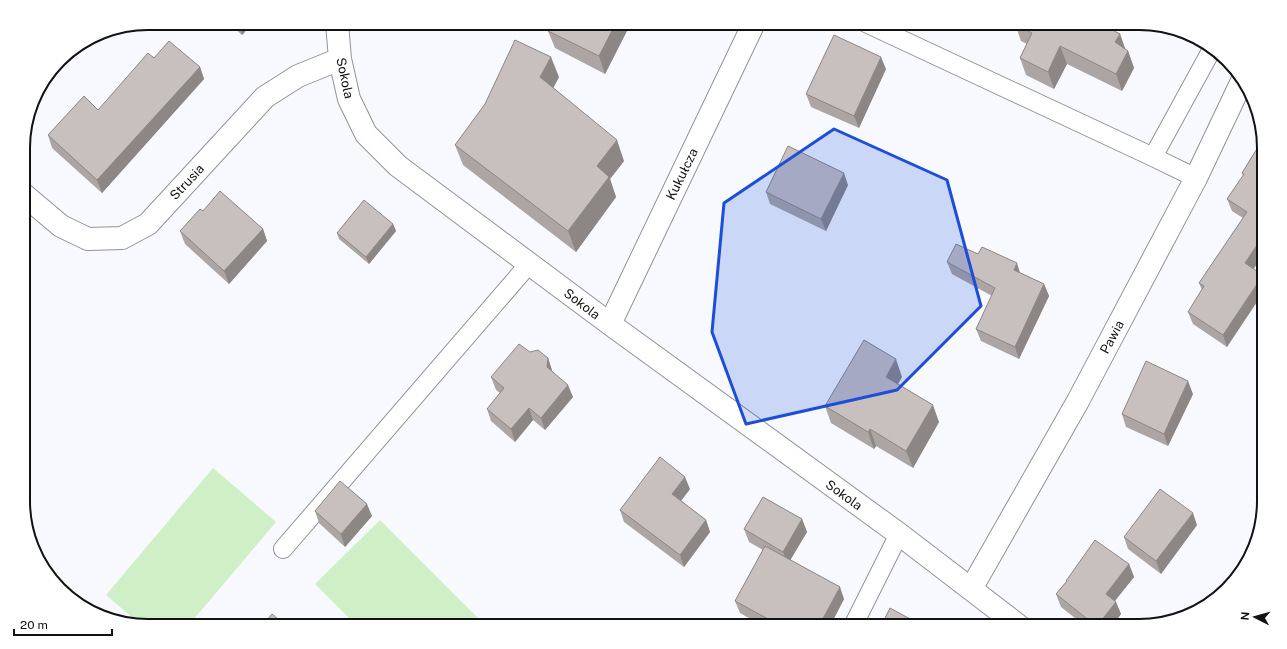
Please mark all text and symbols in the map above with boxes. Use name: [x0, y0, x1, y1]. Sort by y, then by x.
street label: Sokola: [333, 56, 357, 100]
street label: Kukułcza: [663, 146, 701, 202]
street label: Strusia: [167, 161, 207, 203]
street label: Sokola: [561, 286, 603, 322]
street label: Pawia: [1097, 318, 1127, 356]
street label: Sokola: [823, 477, 865, 513]
north arrow: [1235, 597, 1275, 637]
scale bar: [14, 611, 112, 637]
text: N: [1239, 611, 1251, 621]
text: 20 m: [20, 618, 48, 632]

